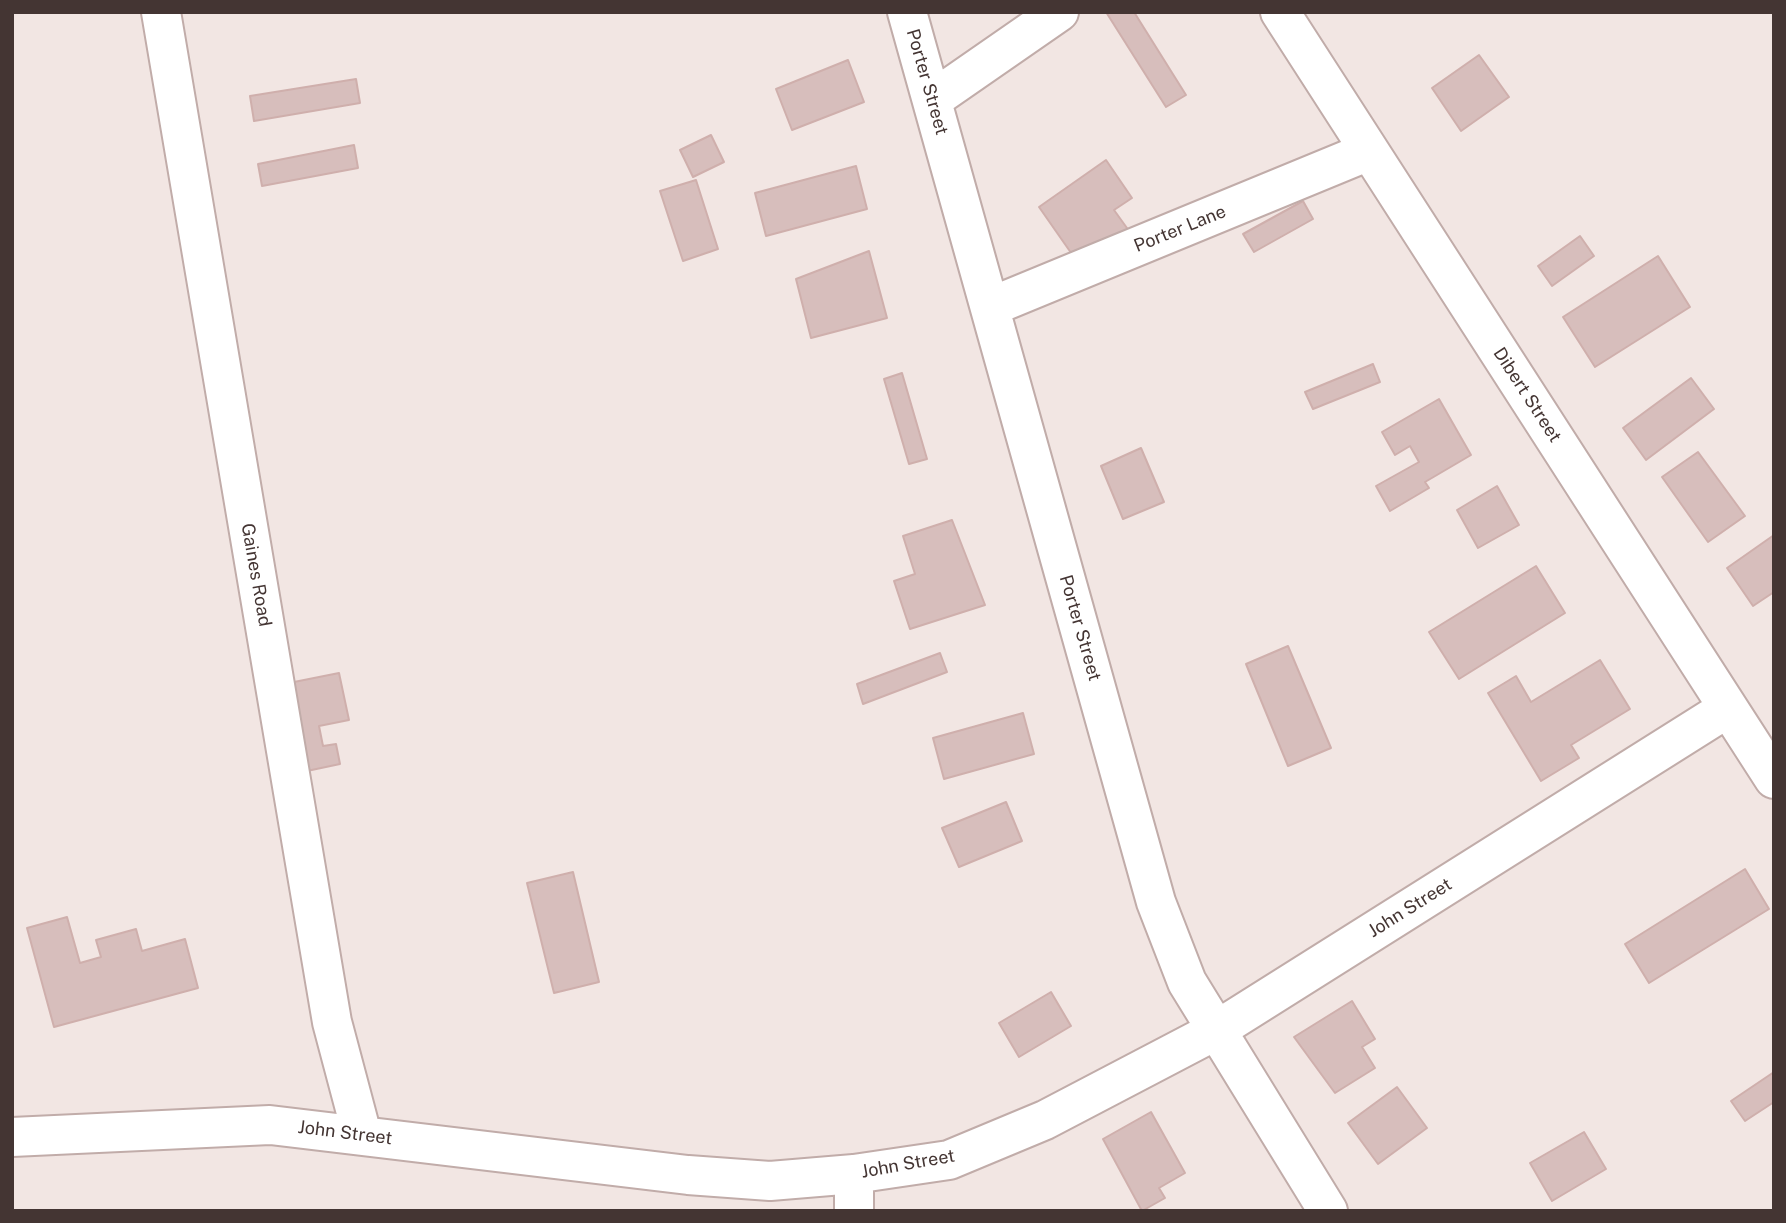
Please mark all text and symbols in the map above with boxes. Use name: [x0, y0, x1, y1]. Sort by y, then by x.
street label: Porter Street: [902, 27, 952, 137]
street label: Porter Lane: [1131, 201, 1229, 257]
street label: Dibert Street: [1488, 344, 1566, 446]
street label: Gaines Road: [236, 522, 276, 628]
street label: Porter Street: [1055, 573, 1105, 683]
street label: John Street: [1364, 874, 1456, 942]
street label: John Street: [297, 1116, 393, 1150]
street label: John Street: [859, 1145, 957, 1183]

